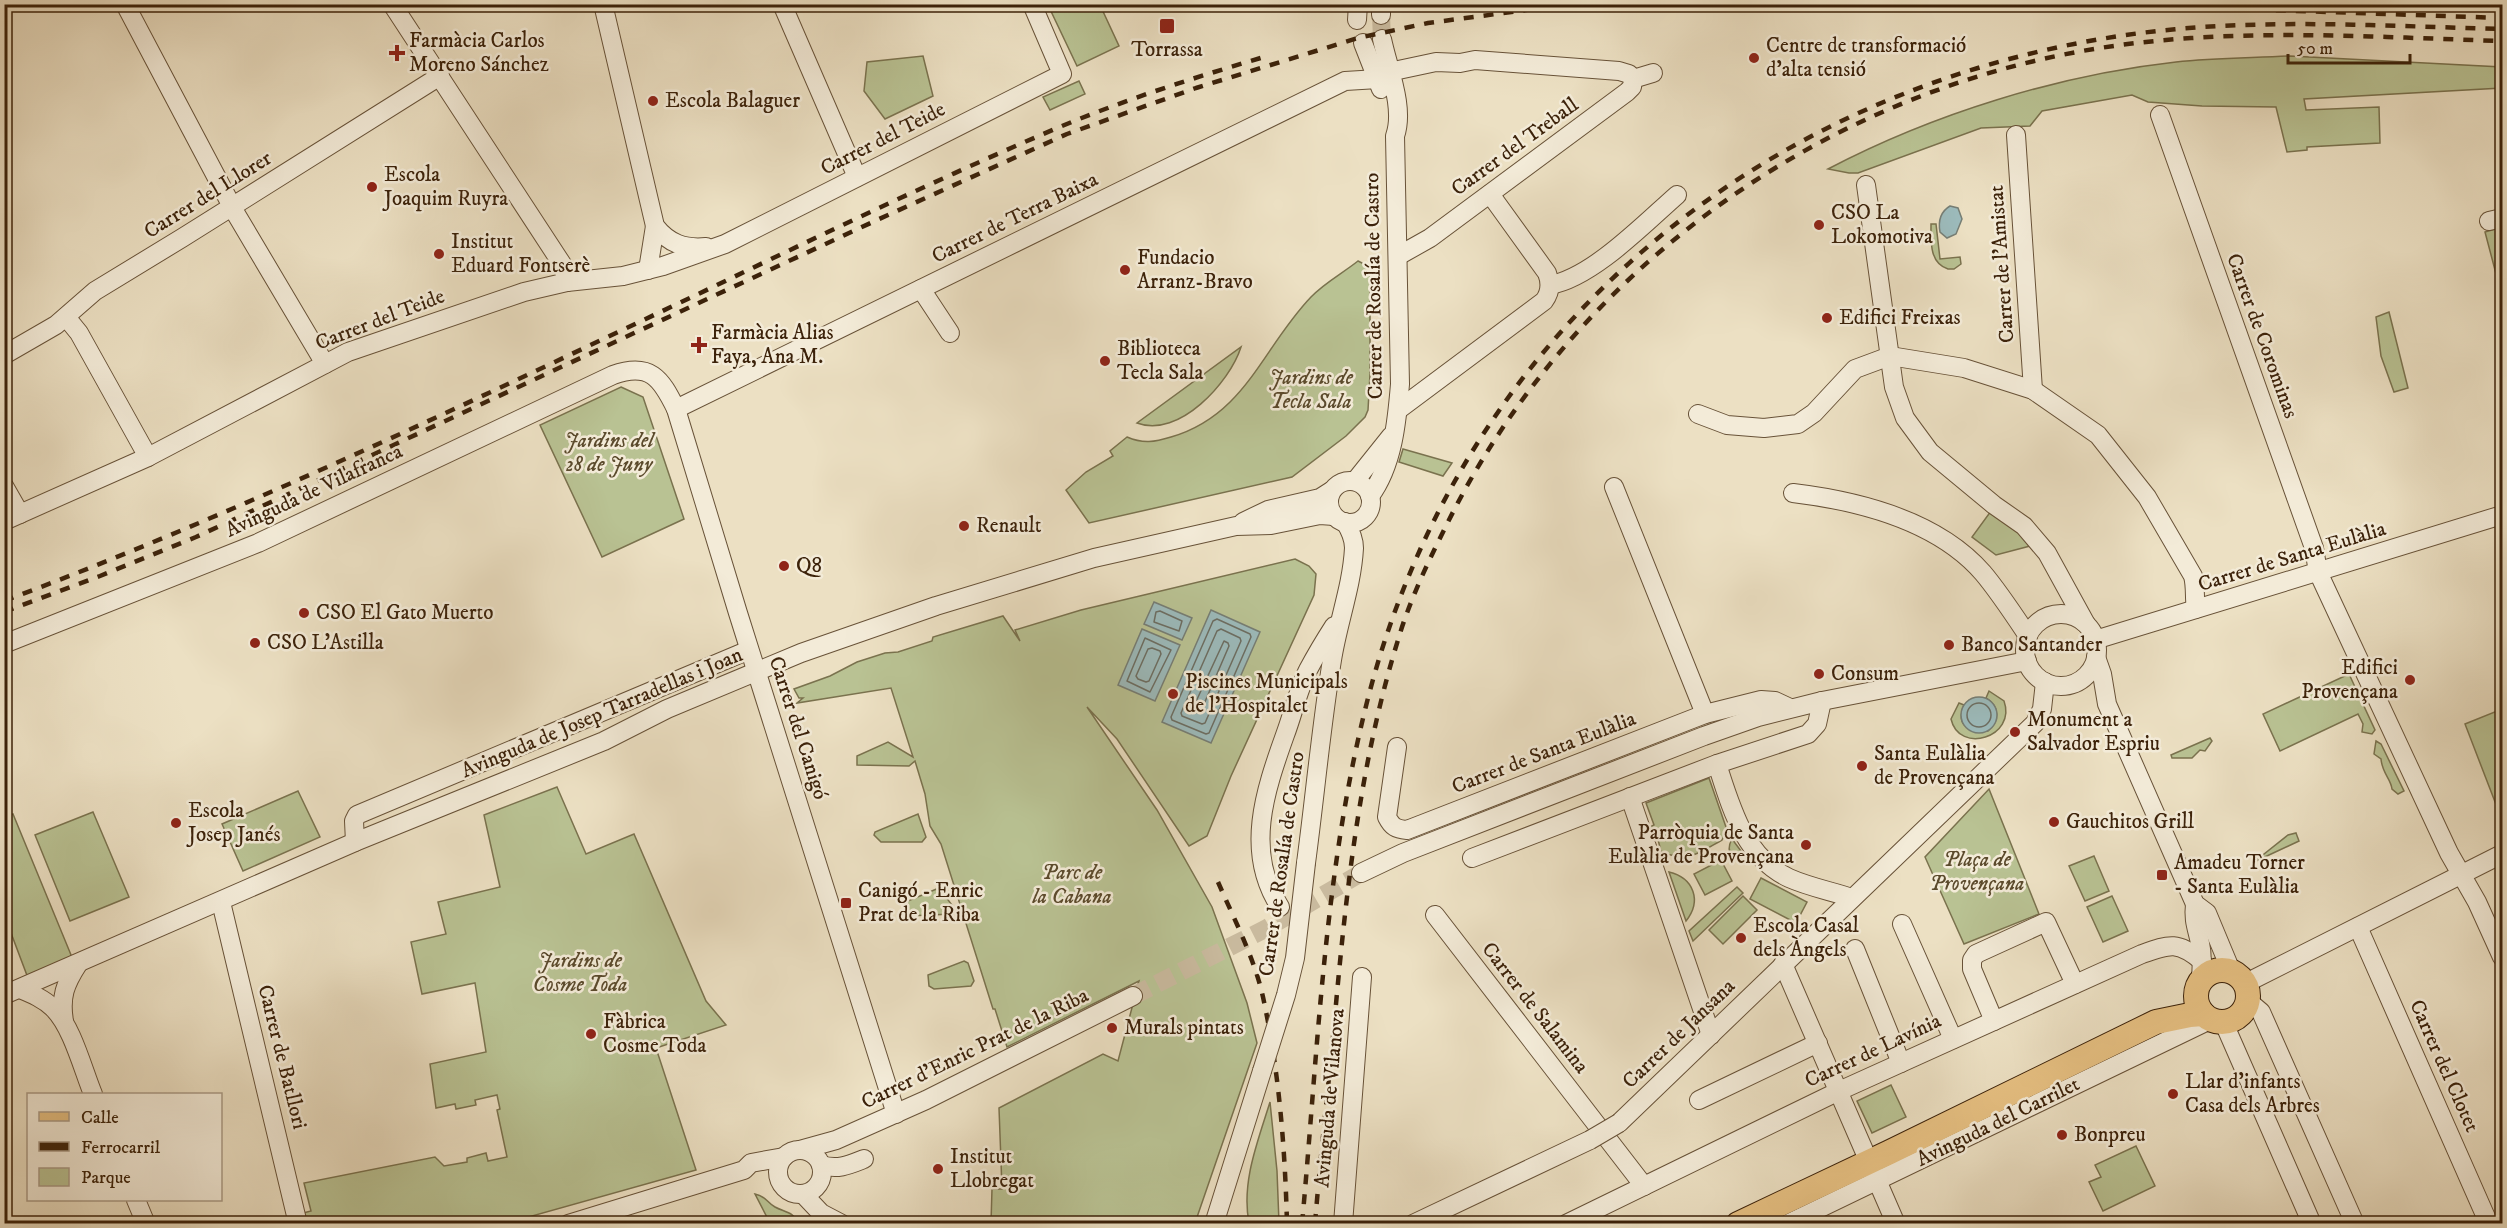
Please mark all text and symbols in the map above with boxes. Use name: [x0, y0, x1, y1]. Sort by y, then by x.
marker: Torrassa: [1158, 17, 1176, 35]
scale bar: [2288, 27, 2410, 65]
place label: Farmàcia Carlos Moreno Sánchez: [409, 28, 549, 78]
place label: Centre de transformació d'alta tensió: [1766, 33, 1966, 83]
place label: Torrassa: [1131, 37, 1203, 63]
text: 50 m: [2297, 38, 2333, 60]
marker: Farmàcia Carlos Moreno Sánchez: [390, 46, 404, 60]
marker: Centre de transformació d'alta tensió: [1747, 51, 1761, 65]
place label: Escola Balaguer: [665, 88, 800, 114]
street label: Carrer del Treball: [1446, 92, 1584, 202]
marker: Escola Balaguer: [646, 94, 660, 108]
street label: Carrer del Teide: [816, 96, 950, 182]
street label: Carrer del Llorer: [139, 145, 277, 245]
place label: Escola Joaquim Ruyra: [382, 162, 508, 212]
street label: Carrer de Terra Baixa: [928, 166, 1102, 269]
street label: Carrer de Rosalía de Castro: [1359, 172, 1389, 400]
marker: Escola Joaquim Ruyra: [365, 180, 379, 194]
street label: Carrer de l'Amistat: [1983, 184, 2020, 344]
place label: CSO La Lokomotiva: [1831, 200, 1933, 250]
marker: CSO La Lokomotiva: [1812, 218, 1826, 232]
place label: Institut Eduard Fontserè: [451, 229, 591, 279]
place label: Fundacio Arranz-Bravo: [1137, 245, 1253, 295]
marker: Institut Eduard Fontserè: [432, 247, 446, 261]
street label: Carrer de Corominas: [2220, 250, 2304, 422]
marker: Fundacio Arranz-Bravo: [1118, 263, 1132, 277]
street label: Carrer del Teide: [312, 283, 449, 357]
place label: Edifici Freixas: [1839, 305, 1961, 331]
marker: Edifici Freixas: [1820, 311, 1834, 325]
place label: Farmàcia Alias Faya, Ana M.: [711, 320, 834, 370]
place label: Biblioteca Tecla Sala: [1117, 336, 1203, 386]
marker: Farmàcia Alias Faya, Ana M.: [692, 338, 706, 352]
marker: Biblioteca Tecla Sala: [1098, 354, 1112, 368]
park label: Jardins de Tecla Sala: [1269, 365, 1354, 415]
park label: Jardins del 28 de Juny: [564, 428, 656, 478]
street label: Avinguda de Vilafranca: [221, 438, 407, 543]
place label: Renault: [976, 513, 1042, 539]
street label: Carrer de Santa Eulàlia: [2195, 516, 2389, 598]
marker: Renault: [957, 519, 971, 533]
place label: Q8: [796, 553, 822, 579]
marker: Q8: [777, 559, 791, 573]
place label: CSO El Gato Muerto: [316, 600, 494, 626]
marker: CSO El Gato Muerto: [297, 606, 311, 620]
place label: CSO L'Astilla: [267, 630, 384, 656]
place label: Banco Santander: [1961, 632, 2102, 658]
marker: CSO L'Astilla: [248, 636, 262, 650]
marker: Banco Santander: [1942, 638, 1956, 652]
street label: Avinguda de Josep Tarradellas i Joan: [457, 642, 747, 784]
street label: Carrer del Canigó: [763, 653, 833, 803]
place label: Edifici Provençana: [2301, 655, 2398, 705]
place label: Consum: [1831, 661, 1899, 687]
marker: Consum: [1812, 667, 1826, 681]
place label: Piscines Municipals de l'Hospitalet: [1185, 669, 1348, 719]
marker: Edifici Provençana: [2403, 673, 2417, 687]
marker: Piscines Municipals de l'Hospitalet: [1166, 687, 1180, 701]
street label: Carrer de Santa Eulàlia: [1448, 706, 1640, 800]
place label: Monument a Salvador Espriu: [2027, 707, 2160, 757]
marker: Monument a Salvador Espriu: [2008, 725, 2022, 739]
place label: Santa Eulàlia de Provençana: [1874, 741, 1995, 791]
street label: Carrer de Rosalía de Castro: [1253, 750, 1311, 978]
marker: Santa Eulàlia de Provençana: [1855, 759, 1869, 773]
place label: Escola Josep Janés: [186, 798, 280, 848]
place label: Gauchitos Grill: [2066, 809, 2195, 835]
marker: Gauchitos Grill: [2047, 815, 2061, 829]
marker: Escola Josep Janés: [169, 816, 183, 830]
place label: Parròquia de Santa Eulàlia de Provençana: [1608, 820, 1794, 870]
marker: Parròquia de Santa Eulàlia de Provençana: [1799, 838, 1813, 852]
park label: Plaça de Provençana: [1930, 847, 2024, 897]
place label: Amadeu Torner - Santa Eulàlia: [2174, 850, 2305, 900]
park label: Parc de la Cabana: [1031, 860, 1112, 910]
marker: Amadeu Torner - Santa Eulàlia: [2155, 868, 2169, 882]
place label: Canigó - Enric Prat de la Riba: [858, 878, 983, 928]
marker: Canigó - Enric Prat de la Riba: [839, 896, 853, 910]
place label: Escola Casal dels Àngels: [1753, 913, 1860, 963]
marker: Escola Casal dels Àngels: [1734, 931, 1748, 945]
street label: Carrer de Salamina: [1476, 937, 1594, 1079]
park label: Jardins de Cosme Toda: [533, 948, 627, 998]
street label: Carrer de Jansana: [1617, 974, 1741, 1094]
street label: Carrer de Batllori: [251, 982, 313, 1132]
street label: Carrer d'Enric Prat de la Riba: [857, 983, 1093, 1115]
street label: Carrer del Clotet: [2403, 996, 2485, 1136]
street label: Avinguda de Vilanova: [1309, 1007, 1351, 1189]
street label: Carrer de Lavínia: [1801, 1008, 1945, 1094]
place label: Fàbrica Cosme Toda: [603, 1009, 706, 1059]
place label: Murals pintats: [1124, 1015, 1244, 1041]
marker: Murals pintats: [1105, 1021, 1119, 1035]
marker: Fàbrica Cosme Toda: [584, 1027, 598, 1041]
place label: Llar d'infants Casa dels Arbres: [2185, 1069, 2320, 1119]
street label: Avinguda del Carrilet: [1912, 1071, 2084, 1173]
marker: Llar d'infants Casa dels Arbres: [2166, 1087, 2180, 1101]
legend: [27, 1093, 222, 1201]
text: Calle: [81, 1107, 119, 1129]
place label: Bonpreu: [2074, 1122, 2146, 1148]
marker: Bonpreu: [2055, 1128, 2069, 1142]
text: Ferrocarril: [81, 1137, 161, 1159]
place label: Institut Llobregat: [950, 1144, 1034, 1194]
marker: Institut Llobregat: [931, 1162, 945, 1176]
text: Parque: [81, 1167, 131, 1189]

